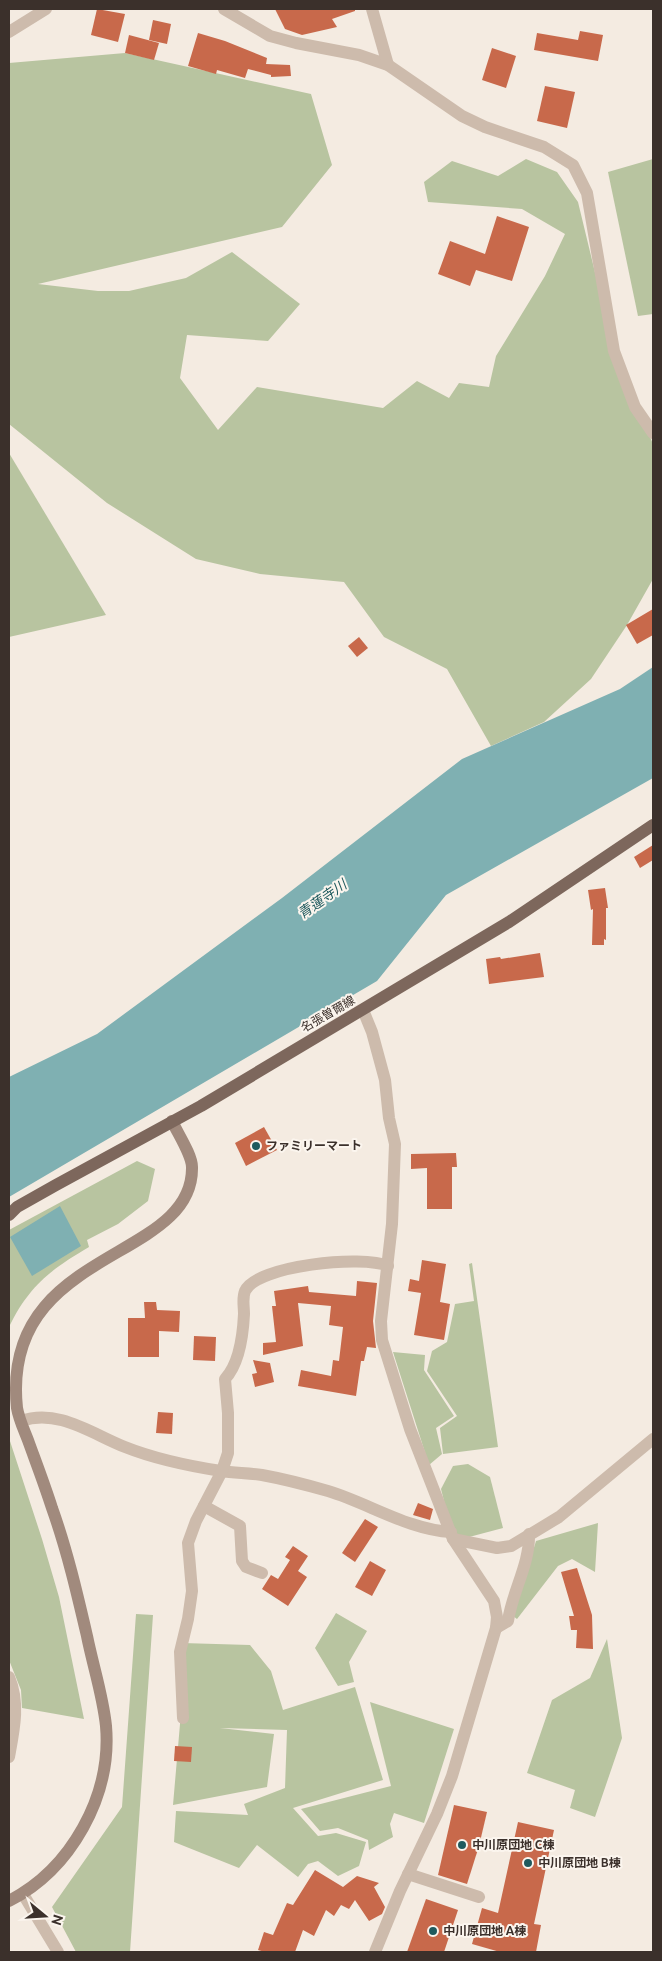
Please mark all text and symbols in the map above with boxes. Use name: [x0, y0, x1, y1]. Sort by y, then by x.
water label: 青蓮寺川: [294, 875, 351, 922]
street label: 名張曽爾線: [299, 993, 357, 1034]
place label: ファミリーマート: [266, 1139, 362, 1152]
marker: ファミリーマート: [250, 1140, 262, 1152]
place label: 中川原団地 C棟: [472, 1838, 555, 1851]
marker: 中川原団地 C棟: [456, 1839, 468, 1851]
place label: 中川原団地 B棟: [538, 1856, 621, 1869]
marker: 中川原団地 B棟: [522, 1857, 534, 1869]
north arrow: [20, 1891, 70, 1941]
text: N: [48, 1913, 67, 1927]
place label: 中川原団地 A棟: [443, 1924, 526, 1937]
marker: 中川原団地 A棟: [427, 1925, 439, 1937]

